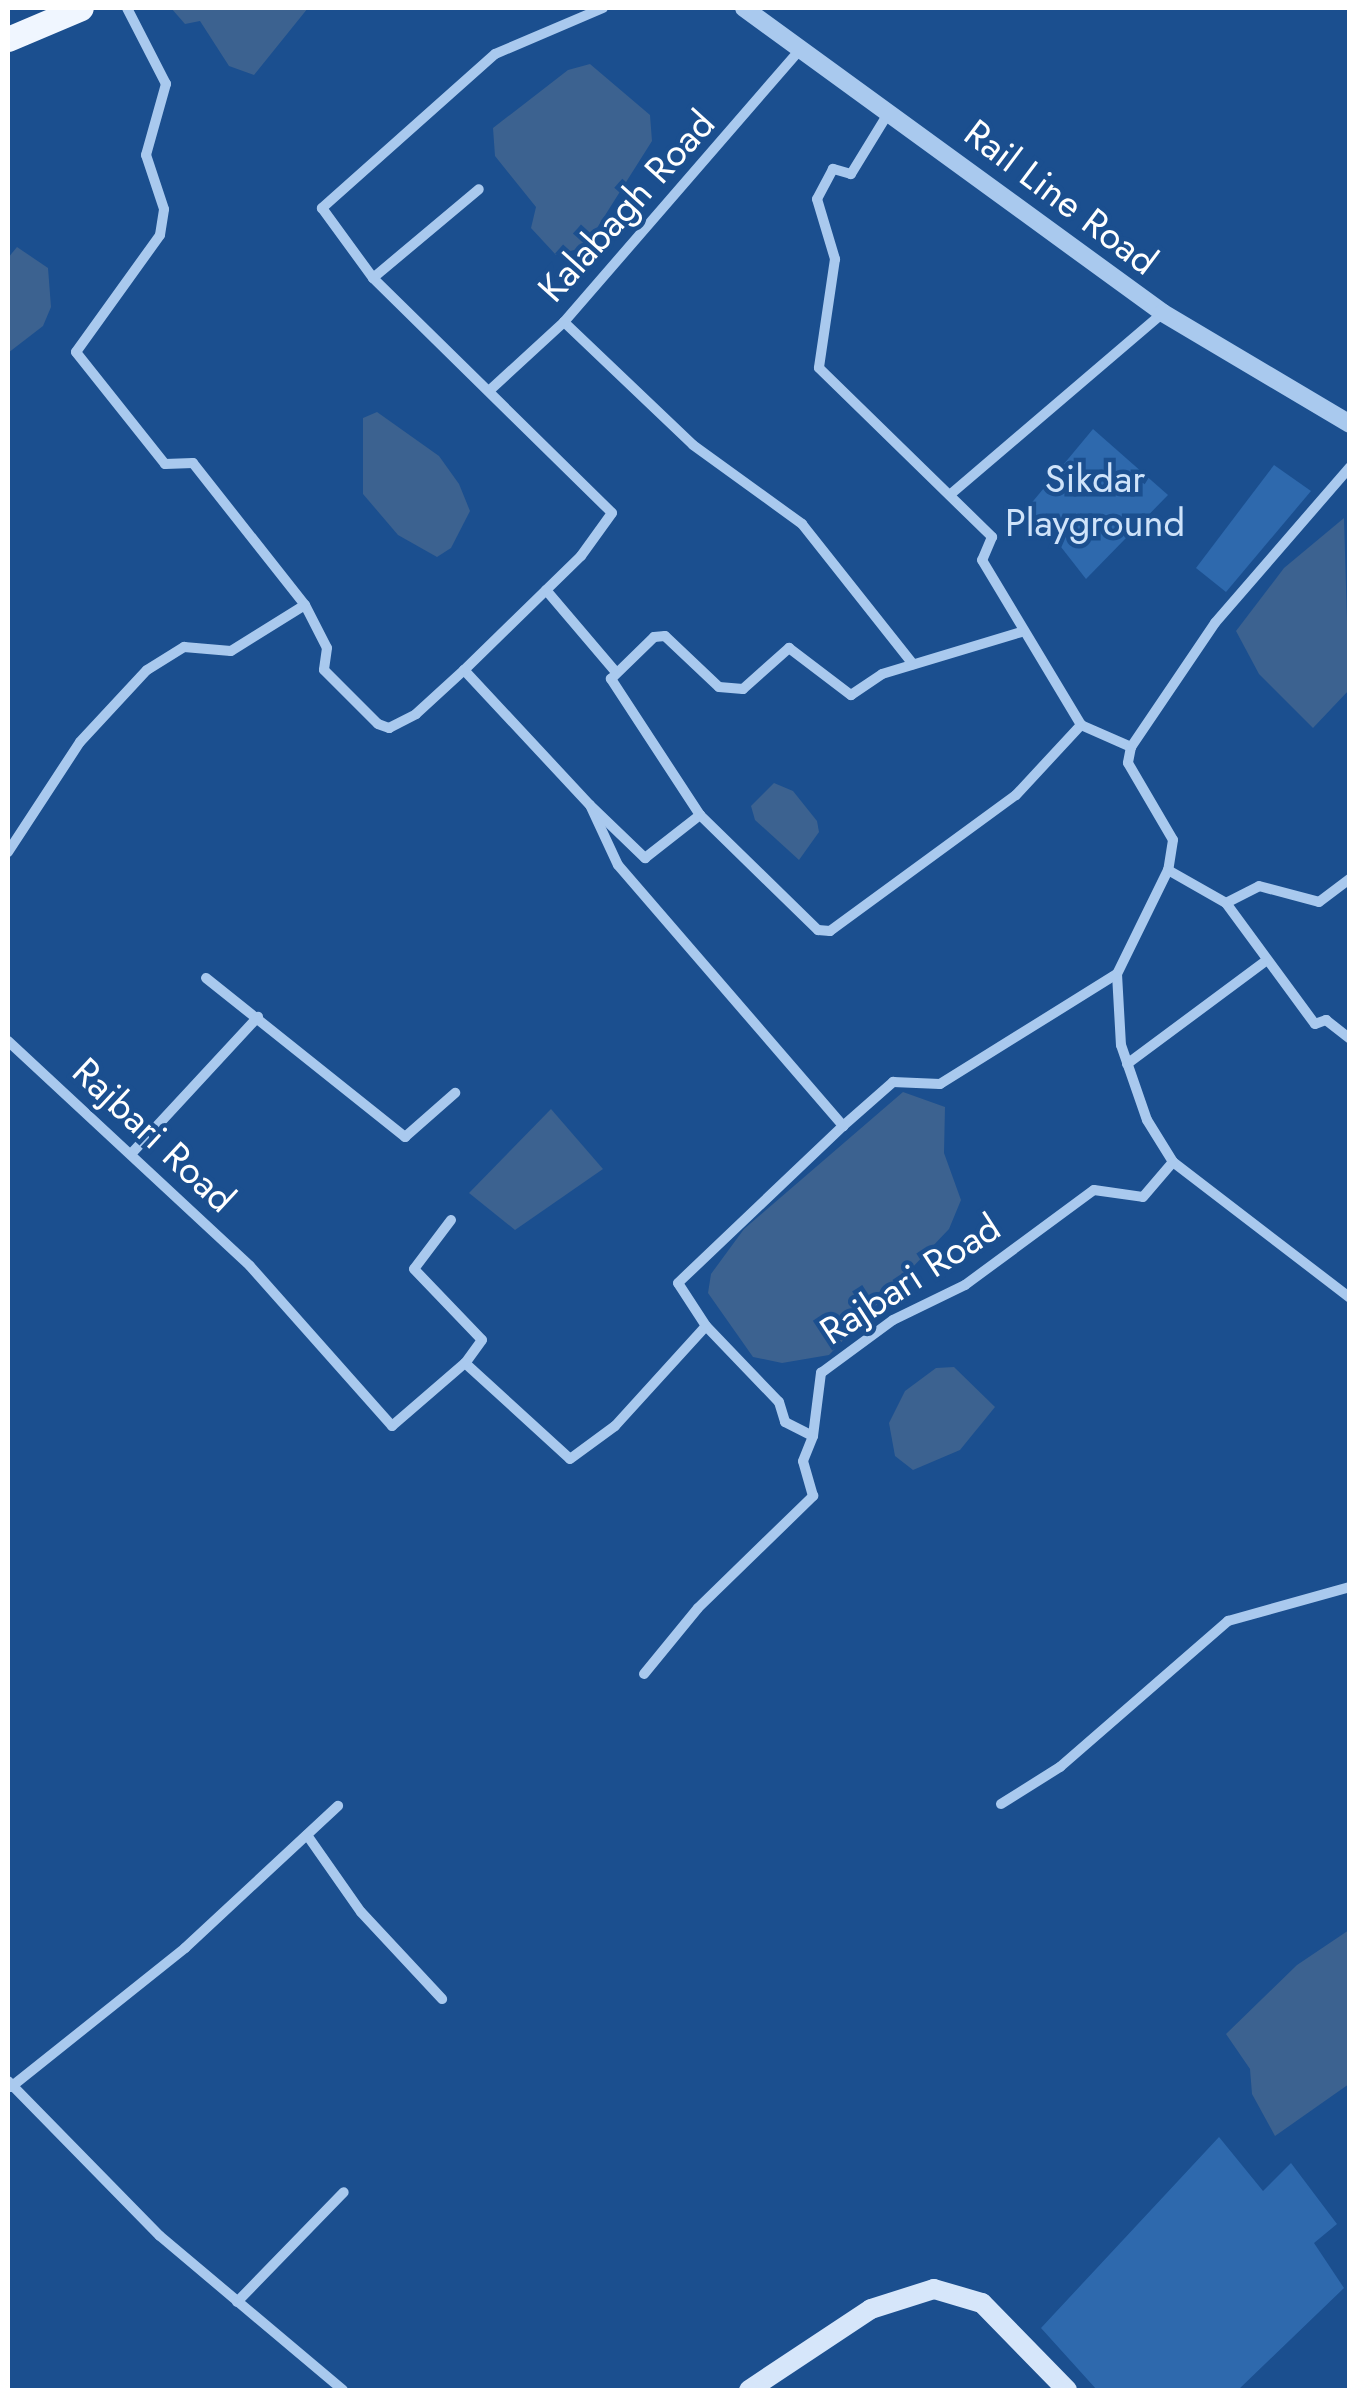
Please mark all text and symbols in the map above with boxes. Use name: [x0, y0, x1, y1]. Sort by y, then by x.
street label: Kalabagh Road: [528, 101, 724, 311]
street label: Rail Line Road: [956, 110, 1166, 284]
park label: Sikdar Playground: [1005, 456, 1185, 546]
street label: Rajbari Road: [63, 1048, 245, 1222]
street label: Rajbari Road: [812, 1204, 1008, 1354]

